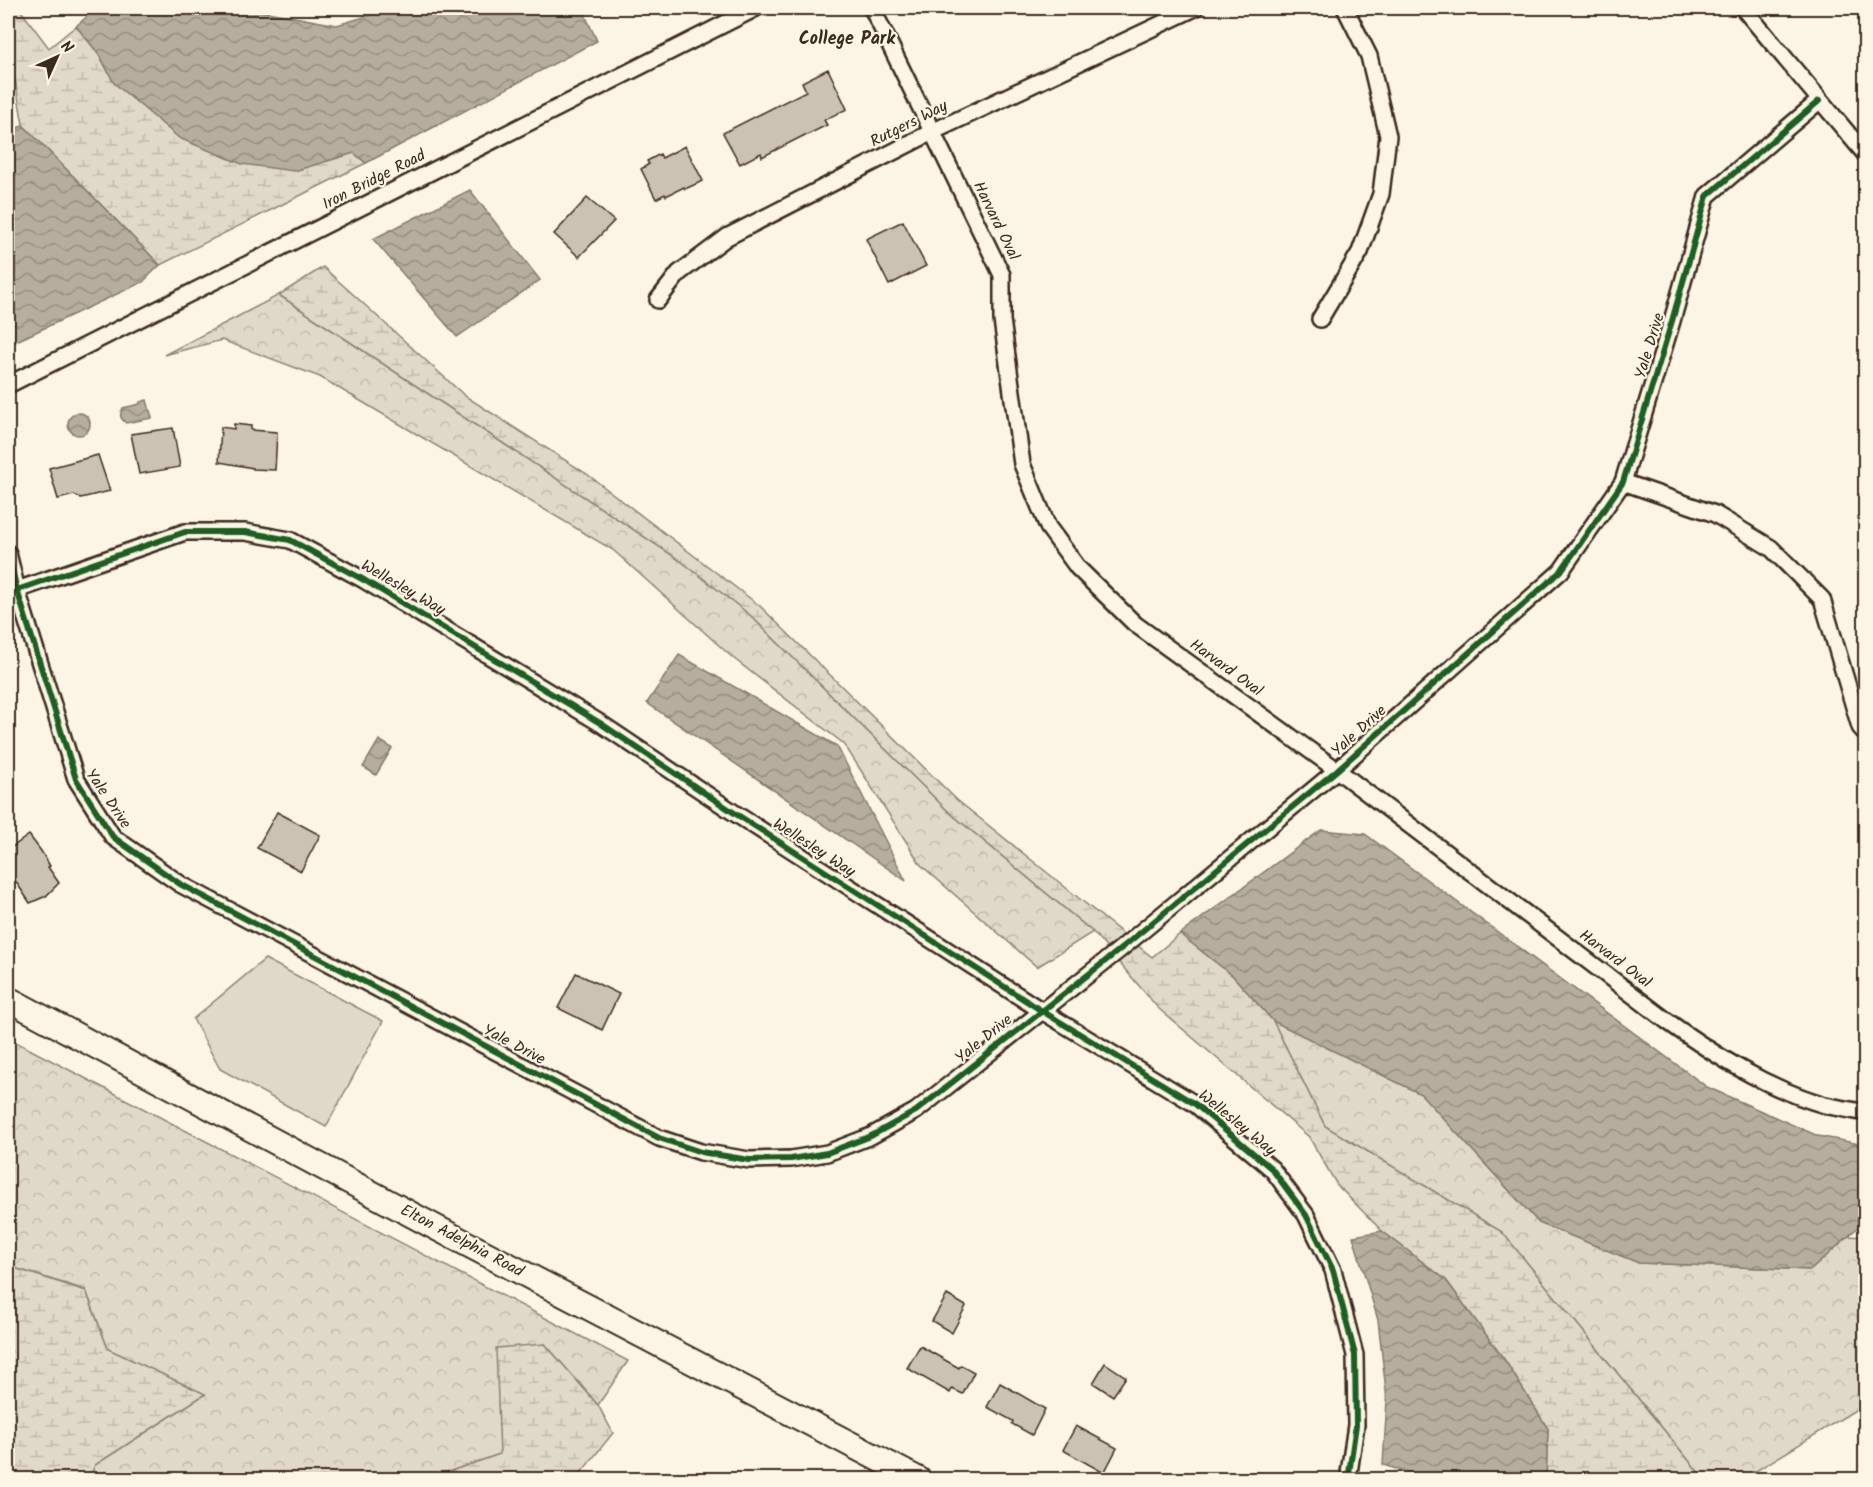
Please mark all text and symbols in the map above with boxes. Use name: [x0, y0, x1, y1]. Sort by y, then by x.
district label: College Park: [799, 25, 896, 54]
north arrow: [27, 27, 87, 87]
text: N: [54, 35, 79, 60]
street label: Rutgers Way: [866, 94, 953, 154]
street label: Iron Bridge Road: [318, 143, 431, 217]
street label: Harvard Oval: [966, 177, 1026, 265]
street label: Yale Drive: [1628, 310, 1672, 382]
street label: Wellesley Way: [356, 554, 450, 623]
street label: Harvard Oval: [1184, 633, 1268, 703]
street label: Yale Drive: [1326, 699, 1392, 763]
street label: Yale Drive: [79, 764, 137, 834]
street label: Wellesley Way: [768, 812, 861, 884]
street label: Harvard Oval: [1573, 923, 1657, 995]
street label: Yale Drive: [950, 1008, 1018, 1070]
street label: Yale Drive: [478, 1018, 550, 1072]
street label: Wellesley Way: [1193, 1084, 1282, 1163]
street label: Elton Adelphia Road: [396, 1198, 529, 1285]

